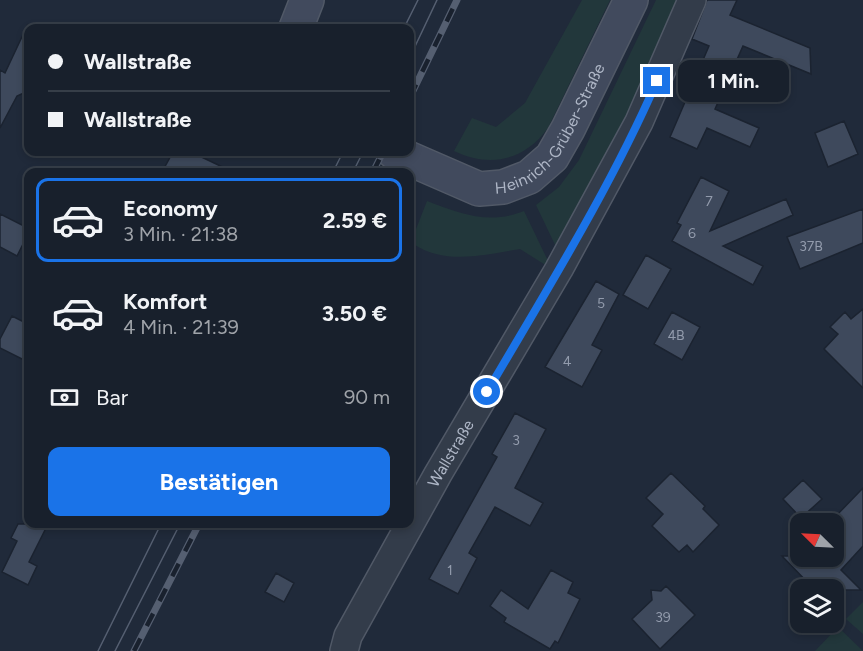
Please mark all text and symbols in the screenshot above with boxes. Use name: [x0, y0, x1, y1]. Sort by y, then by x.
text: Wallstraße: [84, 48, 192, 75]
street label: Heinrich-Grüber-Straße: [494, 60, 608, 197]
callout: 1 Min.: [678, 60, 789, 102]
route end: [643, 67, 670, 94]
text: 1 Min.: [708, 69, 759, 93]
text: Wallstraße: [84, 106, 192, 133]
icon: car: [51, 193, 105, 247]
house number: 7: [705, 193, 713, 210]
text: Economy: [123, 195, 218, 222]
text: 2.59 €: [323, 207, 387, 234]
text: 3 Min. · 21:38: [123, 222, 238, 246]
house number: 6: [688, 225, 696, 242]
house number: 37B: [799, 238, 823, 255]
icon: car: [51, 286, 105, 340]
text: Komfort: [123, 288, 207, 315]
house number: 5: [597, 295, 605, 312]
text: 3.50 €: [322, 300, 387, 327]
text: 4 Min. · 21:39: [123, 315, 239, 339]
house number: 4B: [667, 327, 685, 344]
house number: 4: [563, 353, 572, 370]
route start: [473, 378, 500, 405]
icon: cash: [48, 381, 81, 414]
text: Bar: [96, 384, 128, 411]
text: 90 m: [344, 385, 390, 409]
street label: Wallstraße: [423, 416, 478, 490]
house number: 3: [512, 432, 520, 449]
button: Bestätigen: [48, 447, 390, 516]
north arrow: [790, 513, 844, 567]
map controls: [790, 513, 844, 633]
house number: 1: [447, 562, 453, 579]
button: layers: [790, 579, 844, 633]
house number: 39: [655, 609, 671, 626]

